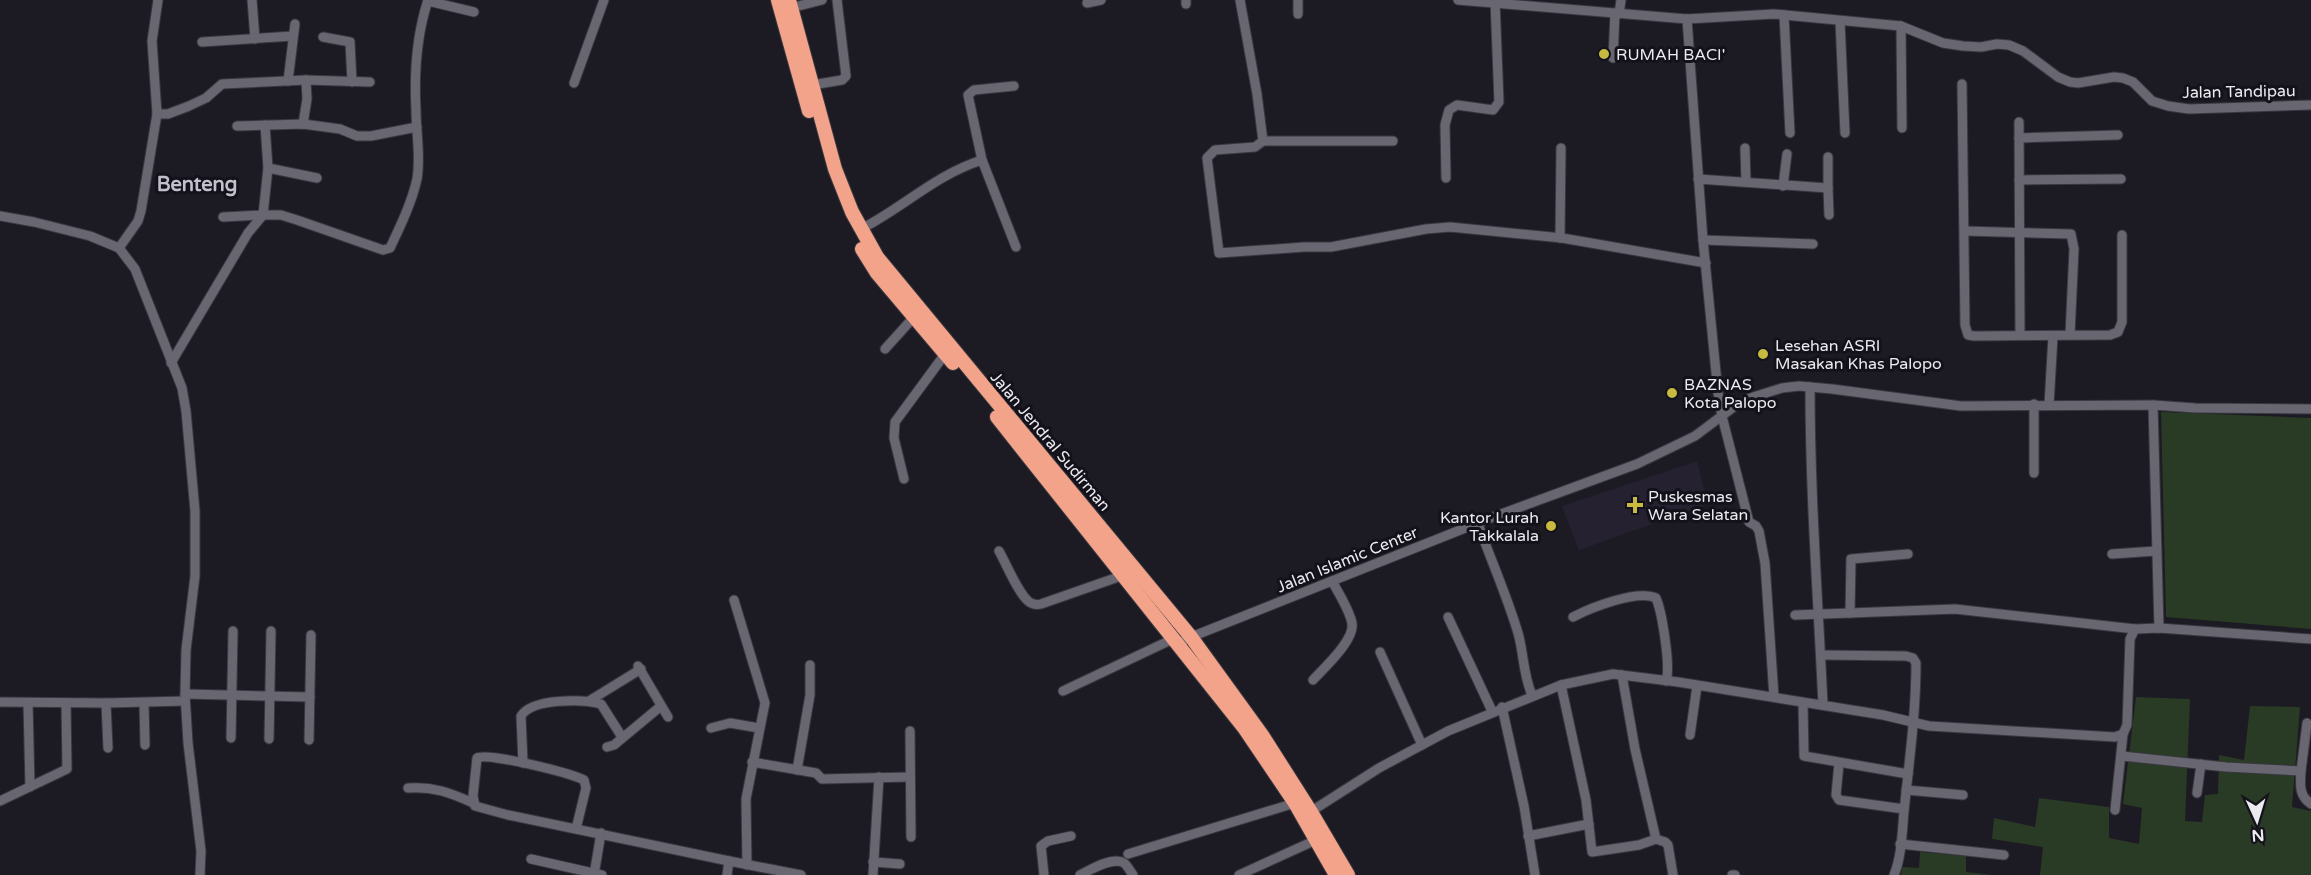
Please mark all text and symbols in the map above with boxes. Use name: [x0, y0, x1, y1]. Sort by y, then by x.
place label: RUMAH BACI': [1616, 45, 1725, 65]
marker: RUMAH BACI': [1597, 47, 1611, 61]
street label: Jalan Tandipau: [2182, 81, 2296, 103]
district label: Benteng: [157, 173, 237, 197]
place label: Lesehan ASRI Masakan Khas Palopo: [1775, 336, 1942, 374]
marker: Lesehan ASRI Masakan Khas Palopo: [1756, 347, 1770, 361]
street label: Jalan Jendral Sudirman: [986, 368, 1114, 516]
place label: BAZNAS Kota Palopo: [1684, 375, 1777, 413]
marker: BAZNAS Kota Palopo: [1665, 386, 1679, 400]
place label: Puskesmas Wara Selatan: [1648, 487, 1748, 525]
marker: Puskesmas Wara Selatan: [1626, 496, 1644, 514]
place label: Kantor Lurah Takkalala: [1440, 508, 1539, 546]
marker: Kantor Lurah Takkalala: [1544, 519, 1558, 533]
street label: Jalan Islamic Center: [1274, 522, 1422, 597]
north arrow: [2227, 791, 2287, 851]
text: N: [2251, 825, 2265, 845]

